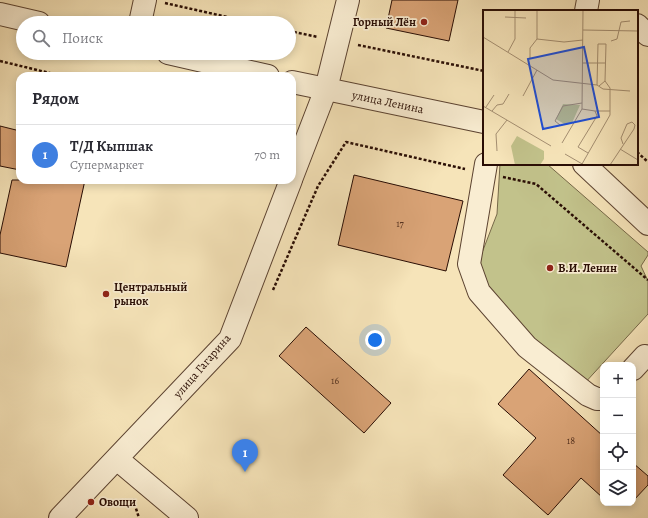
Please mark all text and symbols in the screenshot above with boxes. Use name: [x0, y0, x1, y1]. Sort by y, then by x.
inset map: [483, 10, 638, 165]
place label: Горный Лён: [353, 14, 416, 30]
search box: [16, 16, 296, 60]
marker: Горный Лён: [419, 17, 429, 27]
icon: search: [30, 27, 52, 49]
text: Поиск: [62, 28, 103, 48]
street label: улица Ленина: [350, 86, 426, 117]
text: Рядом: [32, 87, 79, 110]
text: Т/Д Кыпшак: [70, 136, 153, 156]
text: 1: [43, 146, 47, 163]
text: 70 m: [254, 146, 280, 163]
text: Супермаркет: [70, 156, 144, 173]
house number: 17: [396, 217, 405, 230]
place label: В.И. Ленин: [558, 260, 617, 276]
marker: В.И. Ленин: [545, 263, 555, 273]
place label: Центральный рынок: [114, 279, 187, 309]
marker: Центральный рынок: [101, 289, 111, 299]
street label: улица Гагарина: [169, 330, 235, 402]
your location: [365, 330, 385, 350]
map controls: [600, 362, 636, 506]
button: +: [600, 362, 636, 398]
house number: 16: [331, 374, 339, 387]
button: −: [600, 398, 636, 434]
house number: 18: [567, 434, 575, 447]
button: locate: [600, 434, 636, 470]
pin: 1: [232, 439, 258, 472]
button: layers: [600, 470, 636, 506]
place label: Овощи: [99, 494, 136, 510]
marker: Овощи: [86, 497, 96, 507]

